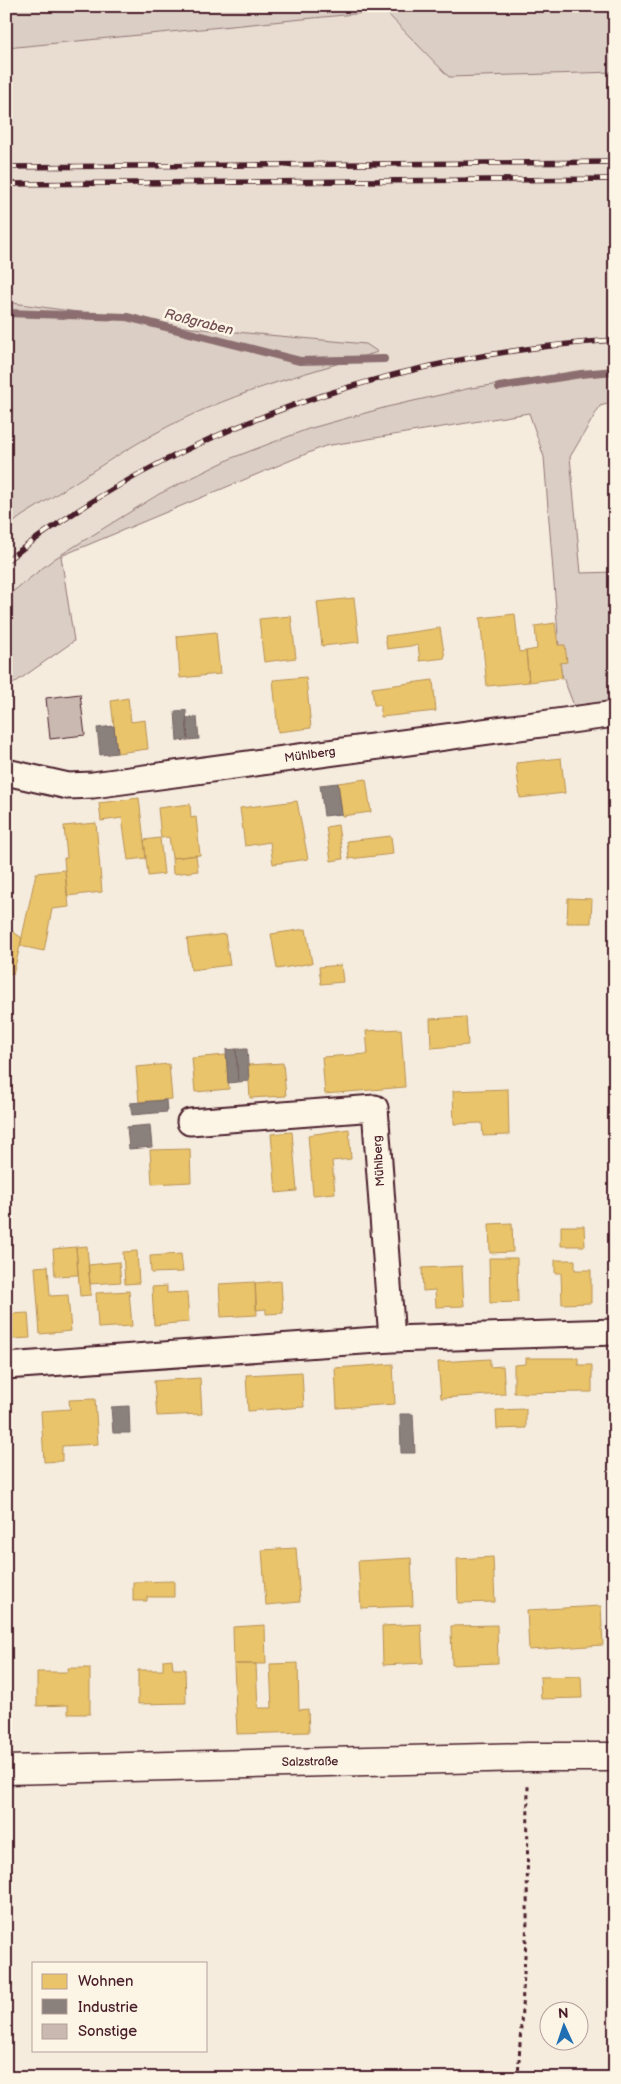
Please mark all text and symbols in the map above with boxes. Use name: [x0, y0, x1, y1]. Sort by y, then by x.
water label: Roßgraben: [163, 305, 235, 339]
street label: Mühlberg: [284, 744, 337, 766]
street label: Mühlberg: [370, 1135, 388, 1187]
street label: Salzstraße: [281, 1754, 339, 1770]
legend: [32, 1962, 208, 2052]
text: Wohnen: [78, 1972, 133, 1991]
text: Industrie: [78, 1998, 138, 2017]
north arrow: [538, 2002, 588, 2052]
text: N: [558, 2005, 569, 2022]
text: Sonstige: [78, 2022, 137, 2041]

